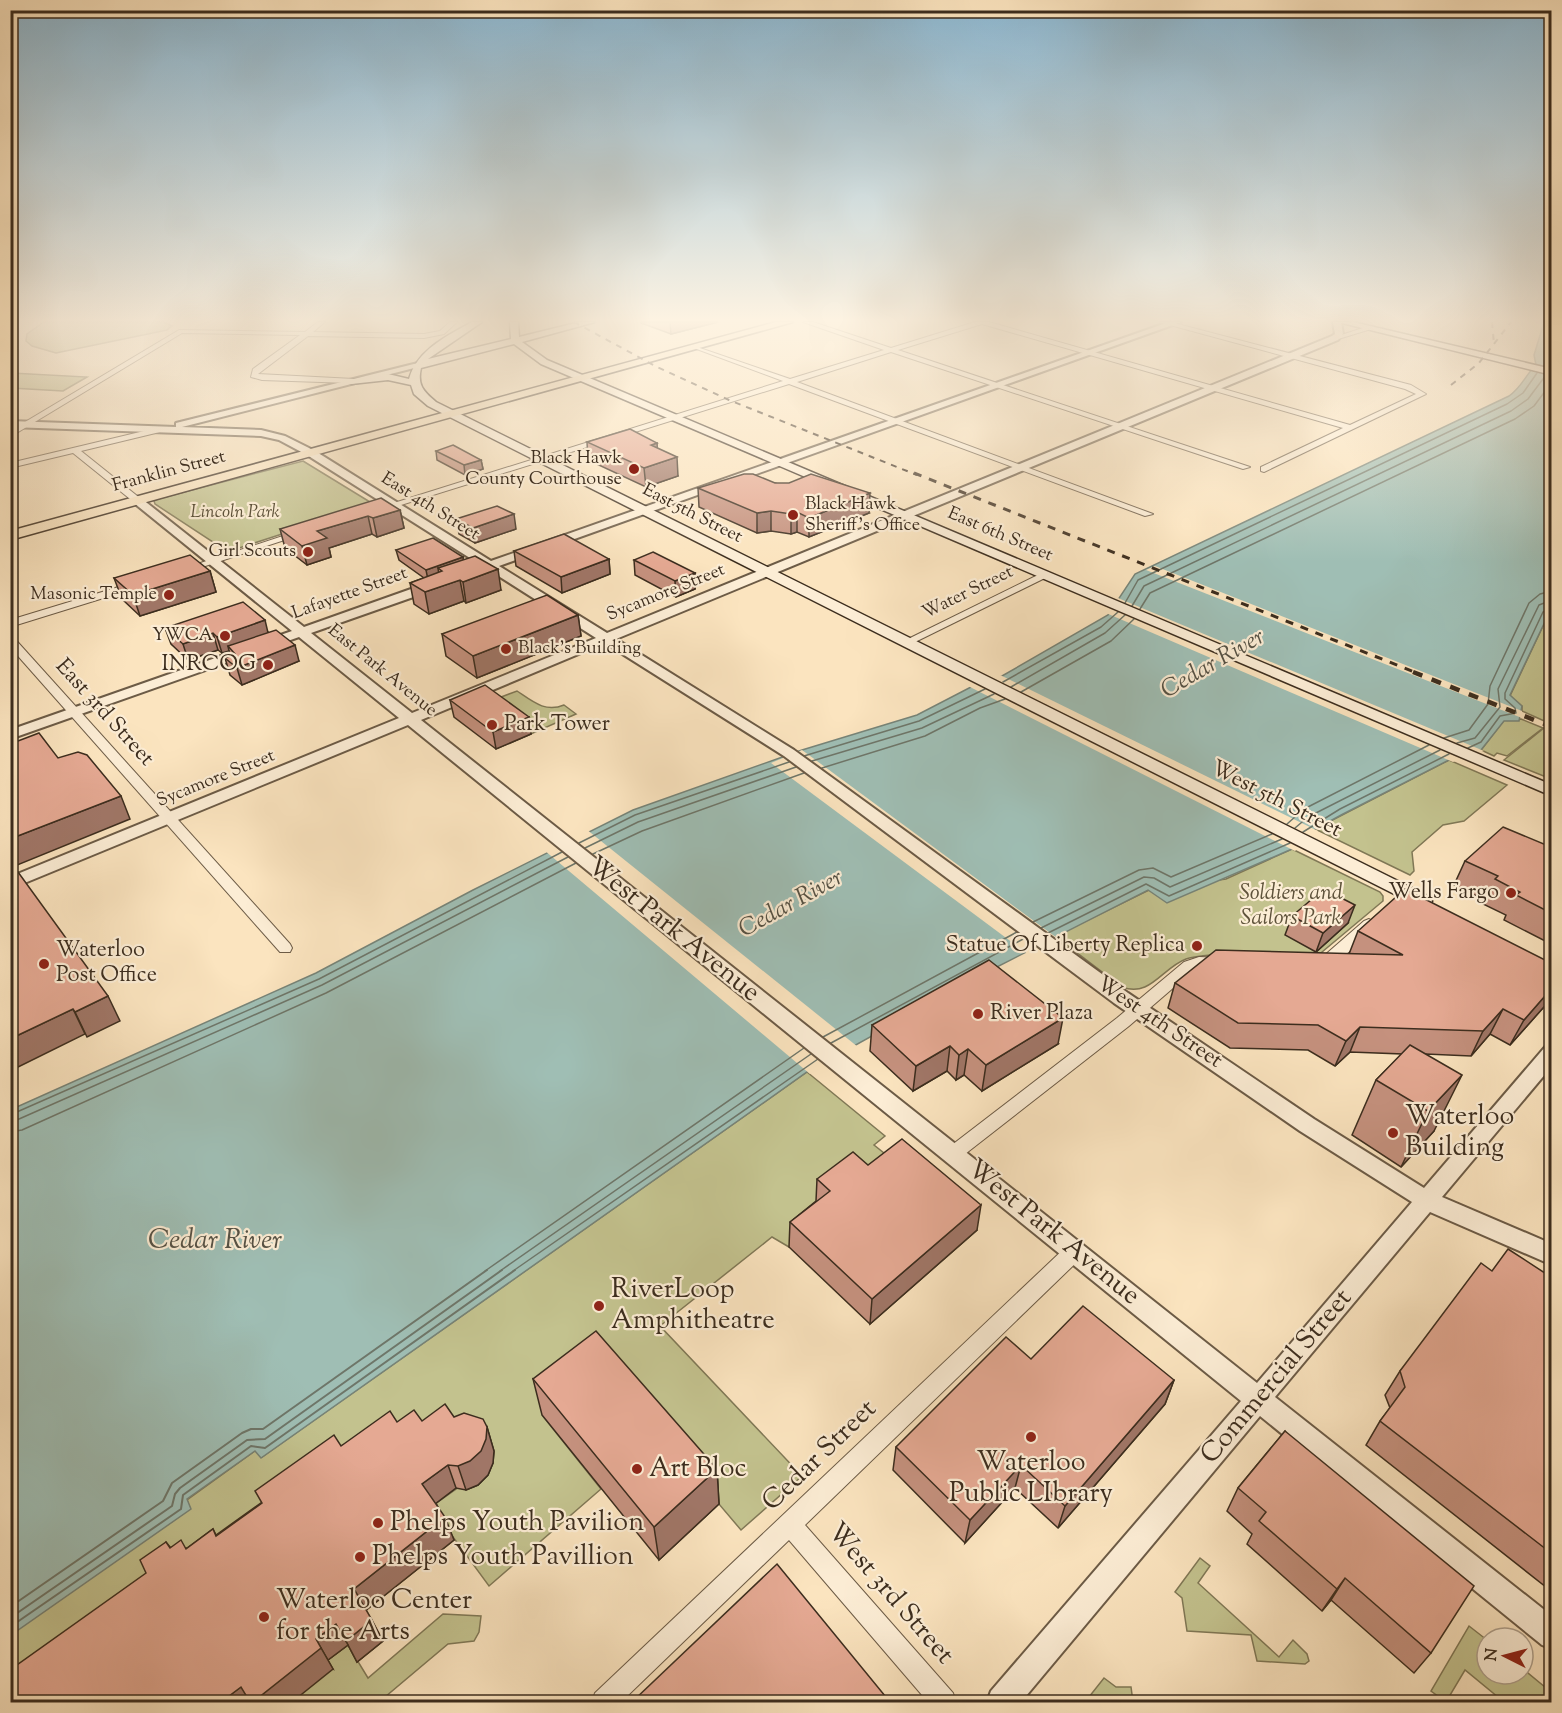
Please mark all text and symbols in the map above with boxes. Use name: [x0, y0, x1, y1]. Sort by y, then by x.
street label: Franklin Street: [109, 444, 229, 500]
place label: Black Hawk County Courthouse: [465, 446, 622, 493]
marker: Black Hawk County Courthouse: [627, 462, 641, 476]
street label: East 4th Street: [376, 466, 484, 548]
street label: East 5th Street: [637, 478, 747, 550]
place label: Black Hawk Sheriff's Office: [805, 492, 920, 539]
park label: Lincoln Park: [190, 500, 280, 526]
street label: East 6th Street: [943, 501, 1057, 569]
marker: Black Hawk Sheriff's Office: [786, 508, 800, 522]
place label: Girl Scouts: [208, 539, 296, 565]
marker: Girl Scouts: [301, 545, 315, 559]
street label: Sycamore Street: [603, 557, 729, 629]
street label: Water Street: [918, 560, 1018, 626]
street label: Lafayette Street: [289, 561, 411, 627]
place label: Masonic Temple: [30, 582, 157, 608]
marker: Masonic Temple: [162, 588, 176, 602]
street label: East Park Avenue: [322, 619, 442, 723]
water label: Cedar River: [1155, 620, 1272, 707]
place label: YWCA: [152, 623, 213, 649]
marker: YWCA: [218, 629, 232, 643]
place label: Black's Building: [518, 636, 641, 662]
marker: Black's Building: [499, 642, 513, 656]
place label: INRCOG: [162, 649, 256, 681]
street label: East 3rd Street: [47, 652, 161, 774]
marker: INRCOG: [261, 658, 275, 672]
place label: Park Tower: [504, 709, 610, 741]
marker: Park Tower: [485, 718, 499, 732]
street label: Sycamore Street: [153, 743, 279, 815]
street label: West 5th Street: [1205, 753, 1347, 847]
street label: West Park Avenue: [578, 848, 768, 1012]
water label: Cedar River: [732, 861, 850, 947]
place label: Wells Fargo: [1388, 877, 1499, 909]
park label: Soldiers and Sailors Park: [1239, 878, 1343, 935]
marker: Wells Fargo: [1504, 886, 1518, 900]
place label: Statue Of Liberty Replica: [946, 930, 1185, 962]
place label: Waterloo Post Office: [56, 935, 157, 992]
marker: Statue Of Liberty Replica: [1190, 939, 1204, 953]
marker: Waterloo Post Office: [37, 957, 51, 971]
street label: West 4th Street: [1089, 969, 1229, 1077]
place label: River Plaza: [990, 998, 1093, 1030]
marker: River Plaza: [971, 1007, 985, 1021]
place label: Waterloo Building: [1405, 1098, 1514, 1168]
marker: Waterloo Building: [1386, 1126, 1400, 1140]
street label: West Park Avenue: [958, 1151, 1148, 1315]
water label: Cedar River: [148, 1221, 282, 1261]
place label: RiverLoop Amphitheatre: [611, 1271, 775, 1341]
street label: Commercial Street: [1192, 1281, 1362, 1473]
marker: RiverLoop Amphitheatre: [592, 1299, 606, 1313]
street label: Cedar Street: [754, 1391, 886, 1521]
marker: Waterloo Public LIbrary: [1024, 1430, 1038, 1444]
place label: Waterloo Public LIbrary: [949, 1444, 1113, 1514]
place label: Art Bloc: [649, 1450, 747, 1489]
marker: Art Bloc: [630, 1462, 644, 1476]
place label: Phelps Youth Pavilion: [390, 1504, 644, 1543]
street label: West 3rd Street: [817, 1514, 963, 1674]
marker: Phelps Youth Pavilion: [371, 1516, 385, 1530]
place label: Phelps Youth Pavillion: [372, 1538, 634, 1577]
marker: Phelps Youth Pavillion: [353, 1550, 367, 1564]
place label: Waterloo Center for the Arts: [276, 1582, 472, 1652]
marker: Waterloo Center for the Arts: [257, 1610, 271, 1624]
north arrow: [1475, 1626, 1535, 1686]
text: N: [1480, 1647, 1505, 1662]

